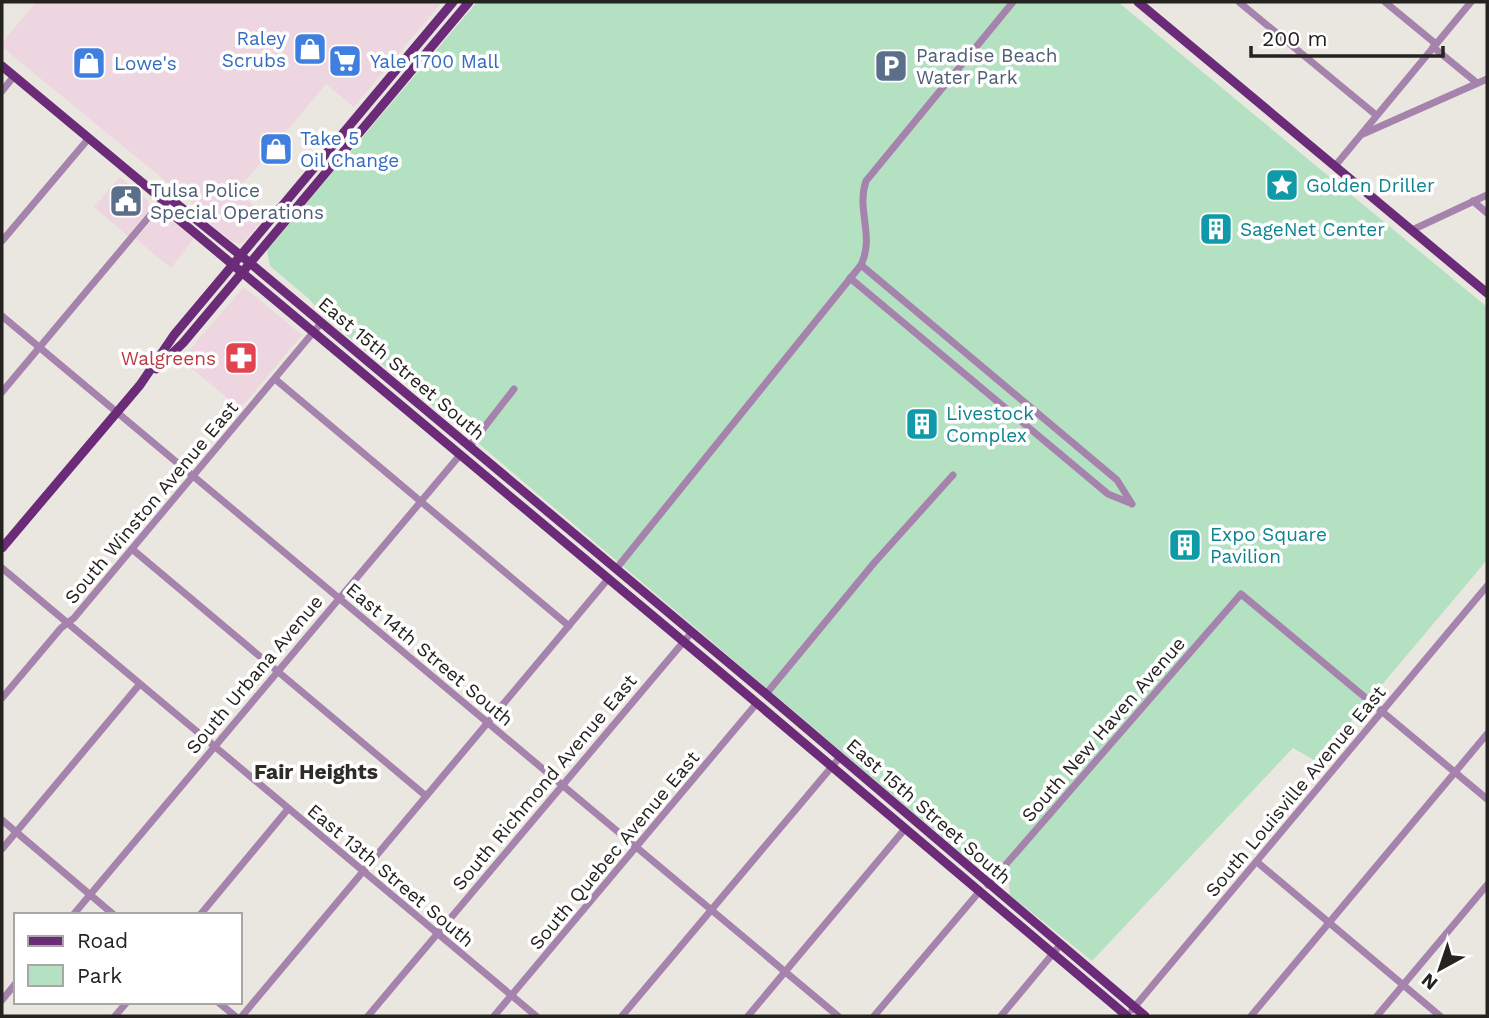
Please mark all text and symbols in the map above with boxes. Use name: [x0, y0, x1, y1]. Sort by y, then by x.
scale bar: [1251, 14, 1444, 58]
text: 200 m: [1262, 26, 1328, 51]
place label: Raley Scrubs: [222, 27, 286, 72]
shop icon: Raley Scrubs: [291, 30, 329, 68]
supermarket icon: Yale 1700 Mall: [326, 42, 364, 80]
shop icon: Lowe's: [70, 44, 108, 82]
place label: Paradise Beach Water Park: [916, 44, 1058, 89]
parking icon: Paradise Beach Water Park: [872, 47, 910, 85]
place label: Yale 1700 Mall: [370, 50, 499, 73]
place label: Lowe's: [114, 52, 177, 75]
place label: Take 5 Oil Change: [300, 127, 399, 172]
shop icon: Take 5 Oil Change: [257, 130, 295, 168]
place icon: Golden Driller: [1263, 166, 1301, 204]
place label: Golden Driller: [1306, 174, 1435, 197]
place label: Tulsa Police Special Operations: [150, 179, 324, 224]
public building icon: Tulsa Police Special Operations: [107, 182, 145, 220]
building icon: SageNet Center: [1197, 210, 1235, 248]
place label: SageNet Center: [1240, 218, 1385, 241]
street label: East 15th Street South: [314, 292, 490, 445]
pharmacy icon: Walgreens: [222, 339, 260, 377]
place label: Walgreens: [121, 347, 216, 370]
street label: South Winston Avenue East: [60, 396, 243, 608]
place label: Livestock Complex: [946, 402, 1034, 447]
building icon: Livestock Complex: [903, 405, 941, 443]
place label: Expo Square Pavilion: [1210, 523, 1327, 568]
building icon: Expo Square Pavilion: [1166, 526, 1204, 564]
street label: East 14th Street South: [342, 578, 518, 731]
street label: South Urbana Avenue: [181, 590, 328, 758]
street label: South New Haven Avenue: [1017, 632, 1190, 827]
street label: South Richmond Avenue East: [447, 670, 642, 895]
street label: South Louisville Avenue East: [1200, 681, 1390, 901]
street label: East 15th Street South: [842, 734, 1016, 889]
street label: South Quebec Avenue East: [525, 746, 704, 954]
district label: Fair Heights: [254, 759, 378, 784]
street label: East 13th Street South: [303, 799, 479, 952]
legend: [14, 913, 242, 1004]
text: Road: [77, 928, 128, 953]
north arrow: [1405, 934, 1475, 1004]
text: Park: [77, 963, 122, 988]
text: N: [1417, 968, 1442, 995]

